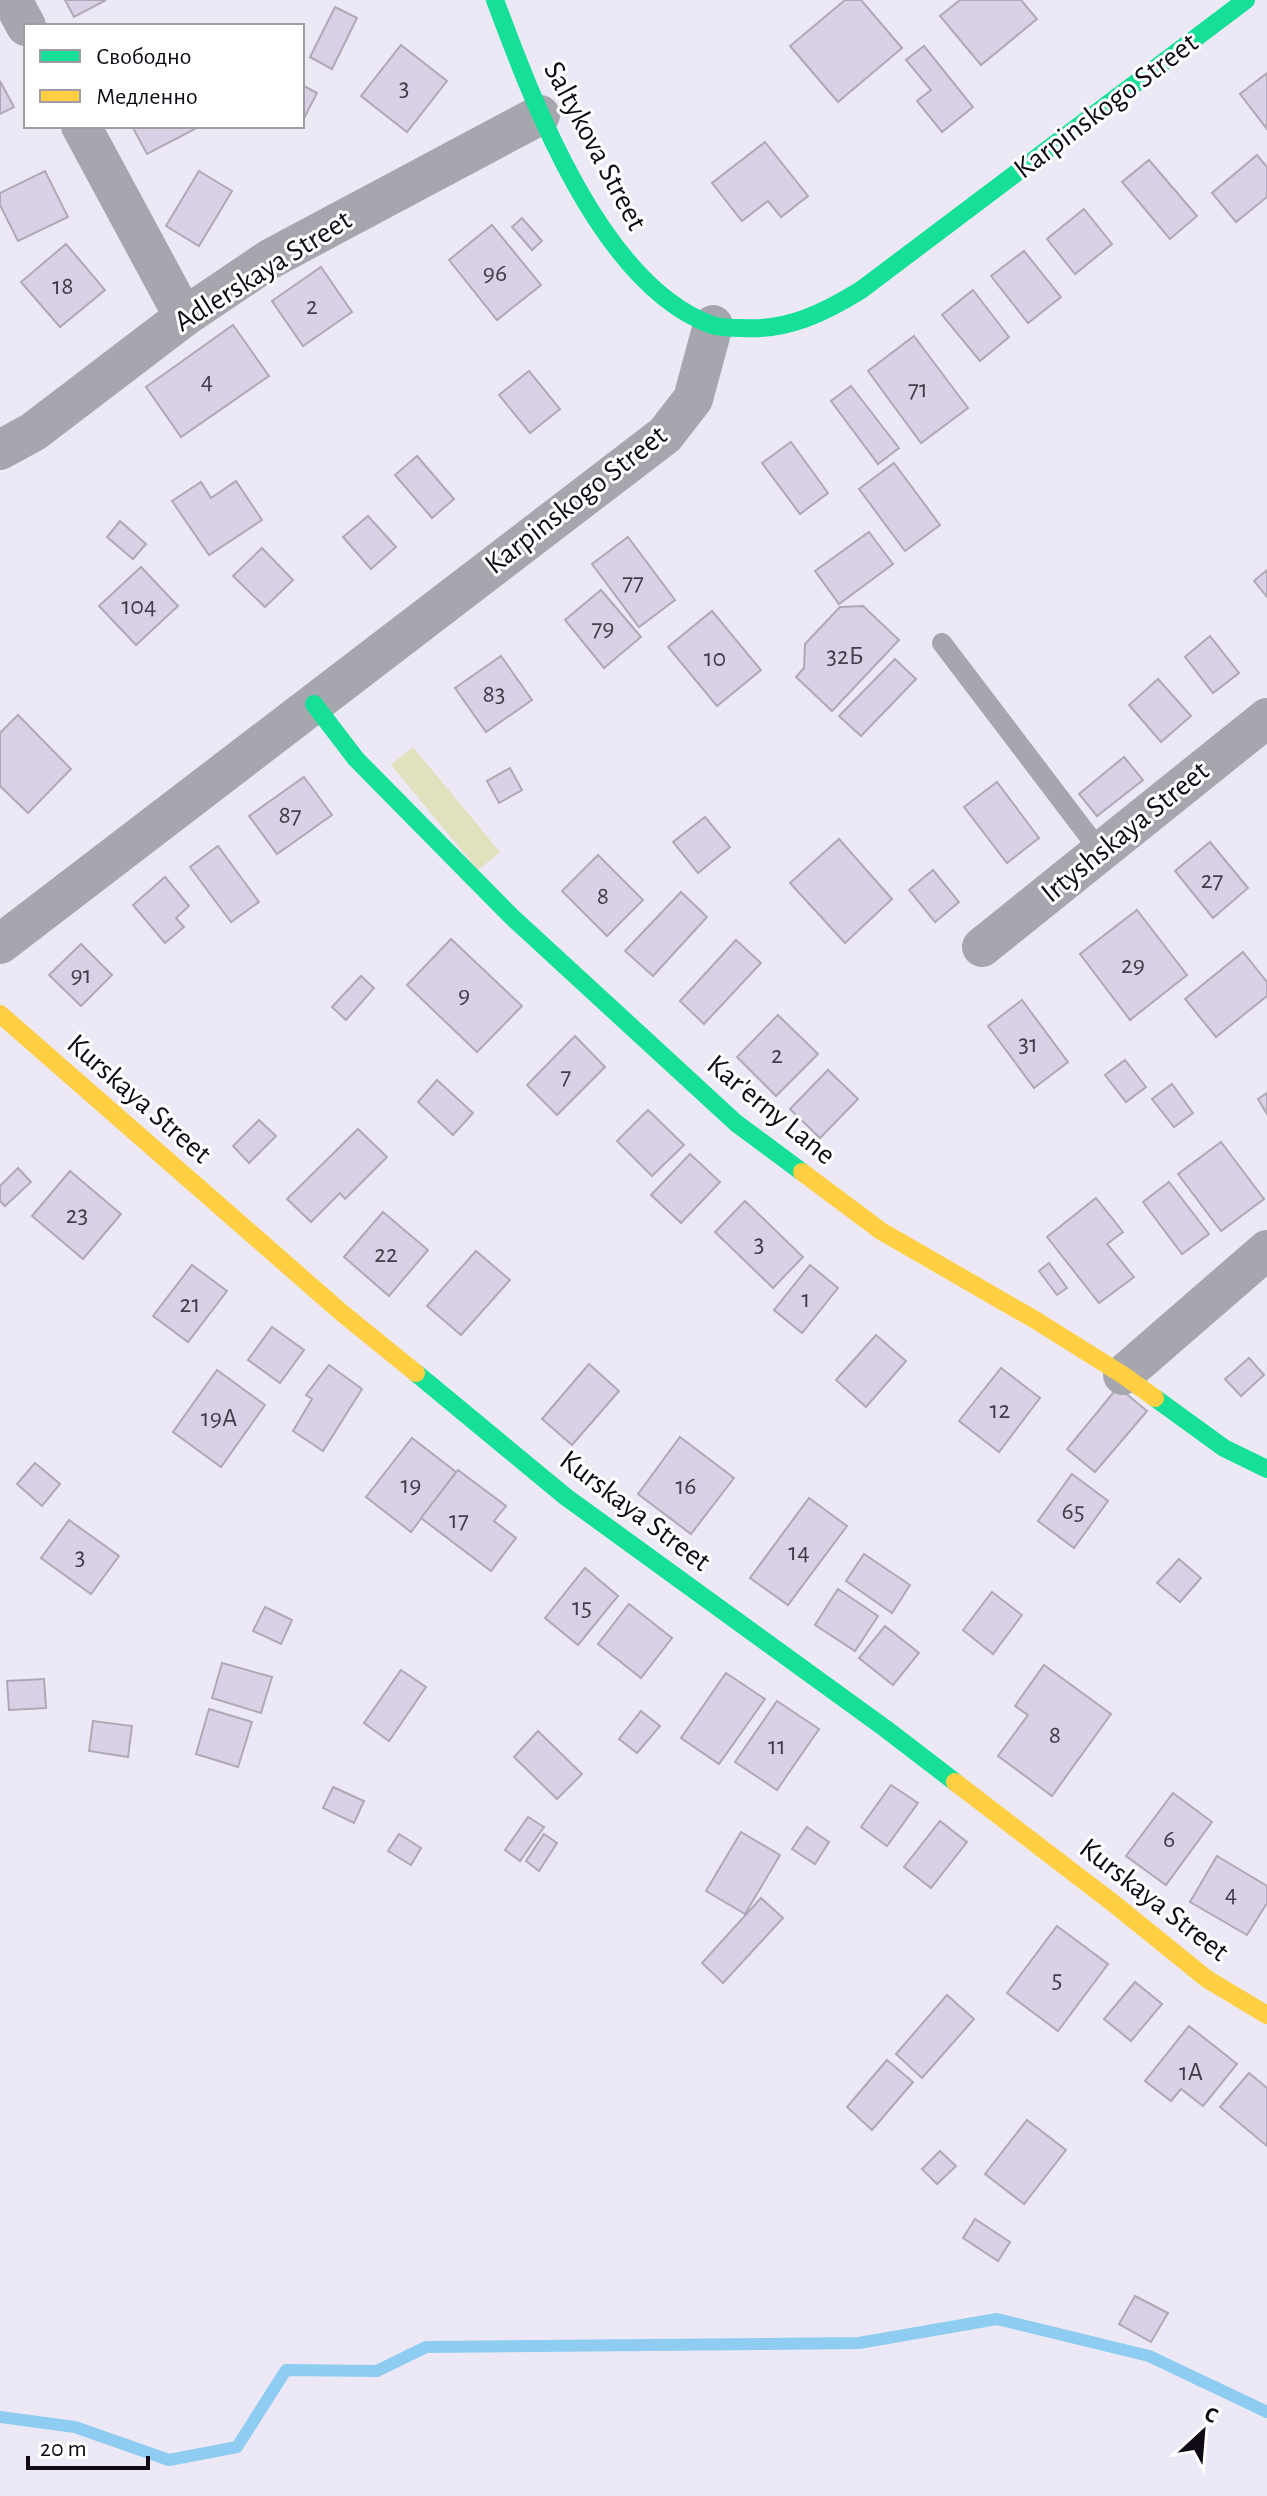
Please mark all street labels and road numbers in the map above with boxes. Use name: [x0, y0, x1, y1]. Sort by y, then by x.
street label: Karpinskogo Street: [1009, 27, 1204, 185]
street label: Saltykova Street: [538, 57, 652, 236]
street label: Adlerskaya Street: [169, 204, 357, 337]
street label: Karpinskogo Street: [480, 420, 673, 580]
street label: Irtyshskaya Street: [1036, 755, 1215, 908]
street label: Kurskaya Street: [61, 1029, 217, 1170]
street label: Kar'erny Lane: [701, 1049, 841, 1171]
street label: Kurskaya Street: [554, 1445, 716, 1577]
street label: Kurskaya Street: [1074, 1833, 1235, 1968]

